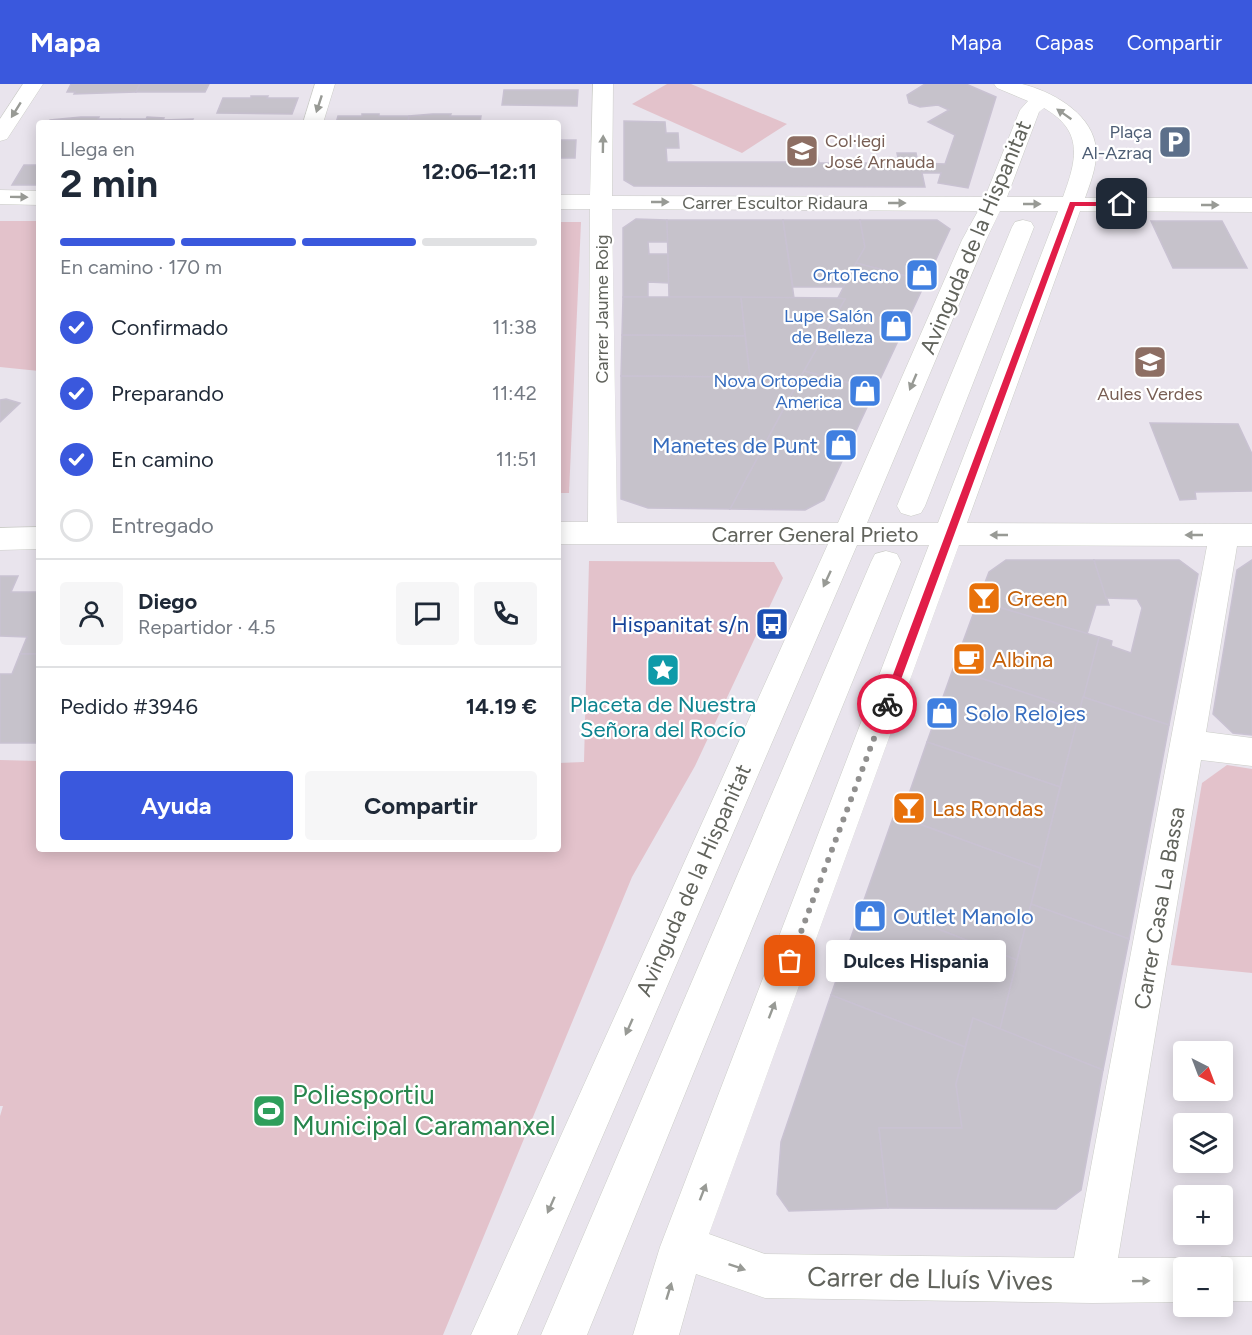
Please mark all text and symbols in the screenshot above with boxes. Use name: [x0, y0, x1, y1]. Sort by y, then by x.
text: Mapa: [30, 25, 101, 59]
text: Mapa: [950, 30, 1002, 55]
text: Capas: [1035, 30, 1094, 55]
text: Compartir: [1127, 30, 1222, 55]
one-way arrow: [314, 95, 323, 113]
one-way arrow: [11, 101, 22, 118]
one-way arrow: [1057, 108, 1072, 120]
street label: Avinguda de la Hispanitat: [914, 116, 1037, 358]
place label: Plaça Al-Azraq: [1082, 121, 1152, 164]
parking icon: Plaça Al-Azraq: [1157, 124, 1193, 160]
place label: Col·legi José Arnauda: [825, 130, 935, 173]
school or university icon: Col·legi José Arnauda: [784, 133, 820, 169]
one-way arrow: [598, 135, 607, 154]
text: Llega en: [60, 137, 135, 161]
text: 12:06–12:11: [422, 158, 537, 185]
text: 2 min: [60, 160, 158, 207]
pin: [1096, 178, 1147, 229]
icon: home: [1105, 187, 1138, 220]
one-way arrow: [10, 192, 29, 202]
street label: Carrer Escultor Ridaura: [682, 192, 868, 214]
one-way arrow: [650, 197, 669, 207]
one-way arrow: [887, 198, 906, 208]
one-way arrow: [1023, 199, 1042, 209]
one-way arrow: [1201, 200, 1220, 210]
street label: Carrer Jaume Roig: [591, 234, 613, 384]
text: En camino · 170 m: [60, 255, 222, 279]
shop icon: OrtoTecno: [904, 257, 940, 293]
place label: OrtoTecno: [813, 264, 899, 286]
place label: Lupe Salón de Belleza: [784, 305, 873, 348]
shop icon: Lupe Salón de Belleza: [878, 308, 914, 344]
icon: check: [60, 311, 93, 344]
text: Confirmado: [111, 314, 228, 341]
text: 11:38: [492, 315, 537, 339]
school or university icon: Aules Verdes: [1132, 344, 1168, 380]
place label: Nova Ortopedia America: [713, 370, 842, 413]
shop icon: Nova Ortopedia America: [847, 373, 883, 409]
one-way arrow: [908, 373, 918, 391]
icon: check: [60, 377, 93, 410]
text: Preparando: [111, 380, 224, 407]
text: 11:42: [492, 381, 537, 405]
place label: Aules Verdes: [1097, 383, 1203, 405]
shop icon: Manetes de Punt: [823, 427, 859, 463]
place label: Manetes de Punt: [652, 432, 818, 459]
icon: check: [60, 443, 93, 476]
text: En camino: [111, 446, 214, 473]
text: 11:51: [496, 447, 537, 471]
text: Entregado: [111, 512, 214, 539]
street label: Carrer General Prieto: [711, 521, 919, 548]
one-way arrow: [989, 530, 1008, 540]
one-way arrow: [1184, 530, 1203, 540]
one-way arrow: [822, 571, 831, 588]
bar icon: Green: [966, 580, 1002, 616]
button: person: [60, 582, 123, 645]
button: chat: [396, 582, 459, 645]
button: phone: [474, 582, 537, 645]
place label: Green: [1007, 585, 1067, 612]
text: Diego: [138, 588, 197, 615]
bus stop icon: Hispanitat s/n: [754, 606, 790, 642]
place label: Hispanitat s/n: [611, 611, 749, 638]
text: Repartidor · 4.5: [138, 615, 276, 639]
cafe icon: Albina: [951, 641, 987, 677]
place label: Albina: [992, 646, 1053, 673]
place icon: Placeta de Nuestra Señora del Rocío: [645, 652, 681, 688]
courier: [857, 674, 917, 734]
icon: bike: [871, 688, 904, 721]
place label: Placeta de Nuestra Señora del Rocío: [570, 691, 756, 743]
text: Pedido #3946: [60, 693, 198, 720]
text: 14.19 €: [466, 693, 537, 720]
shop icon: Solo Relojes: [924, 695, 960, 731]
place label: Solo Relojes: [965, 700, 1086, 727]
street label: Avinguda de la Hispanitat: [630, 760, 757, 1000]
button: Ayuda: [60, 771, 293, 840]
button: Compartir: [305, 771, 537, 840]
bar icon: Las Rondas: [891, 790, 927, 826]
place label: Las Rondas: [932, 795, 1044, 822]
street label: Carrer Casa La Bassa: [1128, 805, 1191, 1012]
shop icon: Outlet Manolo: [852, 898, 888, 934]
place label: Outlet Manolo: [893, 903, 1034, 930]
pin: [764, 935, 815, 986]
callout: Dulces Hispania: [826, 940, 1006, 982]
icon: bag: [773, 944, 806, 977]
text: Dulces Hispania: [843, 949, 989, 973]
one-way arrow: [767, 1001, 777, 1019]
one-way arrow: [624, 1018, 634, 1036]
north arrow: [1173, 1041, 1233, 1101]
map controls: [1173, 1041, 1233, 1317]
place label: Poliesportiu Municipal Caramanxel: [292, 1078, 556, 1142]
sports icon: Poliesportiu Municipal Caramanxel: [251, 1093, 287, 1129]
button: layers: [1173, 1113, 1233, 1173]
one-way arrow: [698, 1183, 708, 1201]
button: +: [1173, 1185, 1233, 1245]
one-way arrow: [546, 1197, 555, 1214]
button: −: [1173, 1257, 1233, 1317]
street label: Carrer de Lluís Vives: [807, 1260, 1053, 1297]
one-way arrow: [728, 1263, 746, 1273]
one-way arrow: [1131, 1276, 1150, 1286]
one-way arrow: [665, 1282, 674, 1300]

